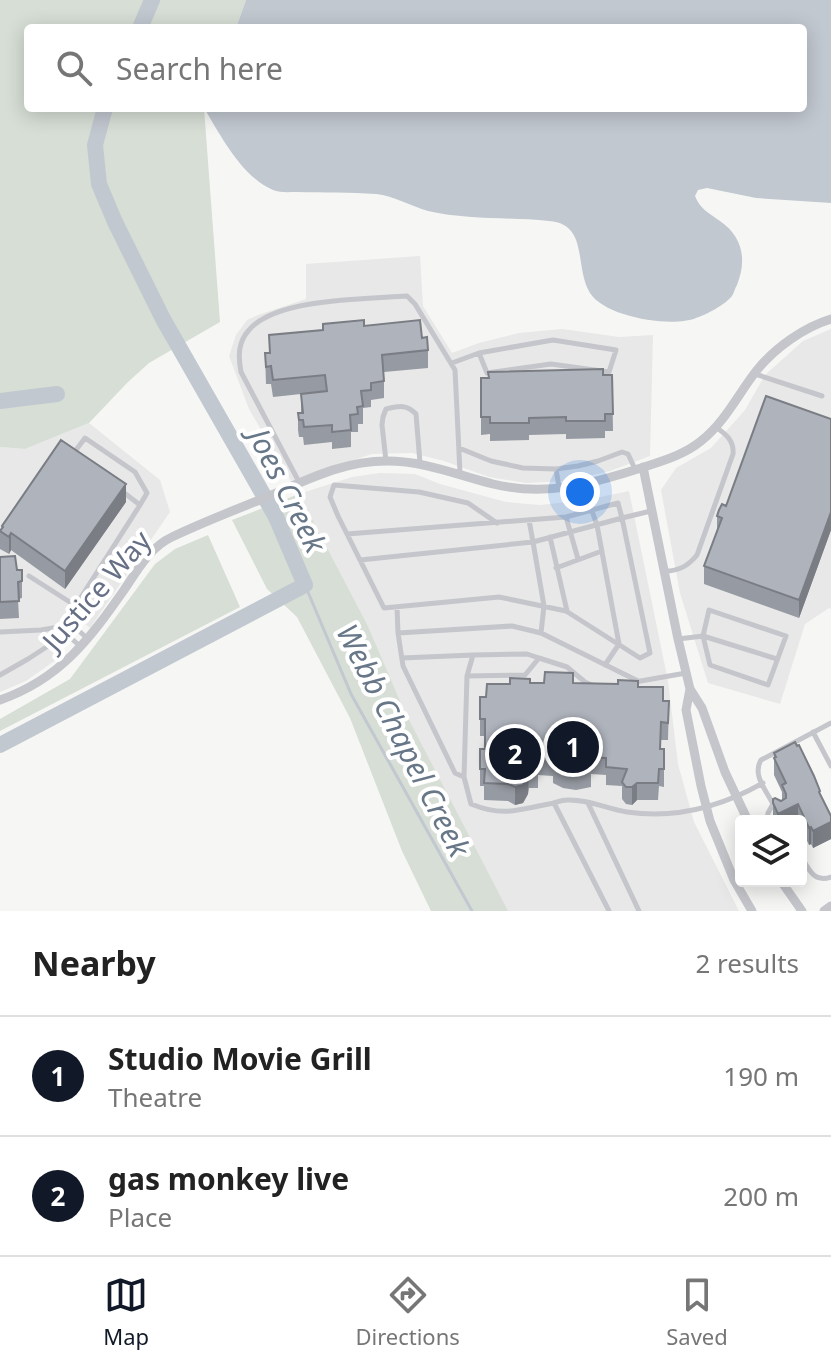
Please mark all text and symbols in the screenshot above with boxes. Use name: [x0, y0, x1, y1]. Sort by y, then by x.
search box: [24, 24, 807, 112]
icon: search: [52, 46, 96, 90]
text: Search here: [116, 48, 283, 89]
water label: Joes Creek: [237, 416, 337, 560]
your location: [560, 472, 600, 512]
street label: Justice Way: [31, 521, 159, 660]
water label: Webb Chapel Creek: [328, 617, 481, 864]
pin: 1: [547, 717, 599, 777]
pin: 2: [489, 724, 541, 784]
map controls: [735, 815, 807, 887]
button: layers: [735, 815, 807, 887]
text: Nearby: [32, 940, 156, 986]
text: 2 results: [695, 945, 799, 981]
text: Studio Movie Grill: [108, 1038, 372, 1079]
text: 1: [51, 1058, 65, 1094]
text: 190 m: [723, 1058, 799, 1094]
text: Theatre: [108, 1079, 202, 1115]
text: gas monkey live: [108, 1158, 349, 1199]
text: 2: [51, 1178, 65, 1214]
text: 200 m: [723, 1178, 799, 1214]
text: Place: [108, 1199, 172, 1235]
tab: Map: [103, 1273, 149, 1351]
tab: Directions: [355, 1273, 460, 1351]
tab: Saved: [666, 1273, 728, 1351]

